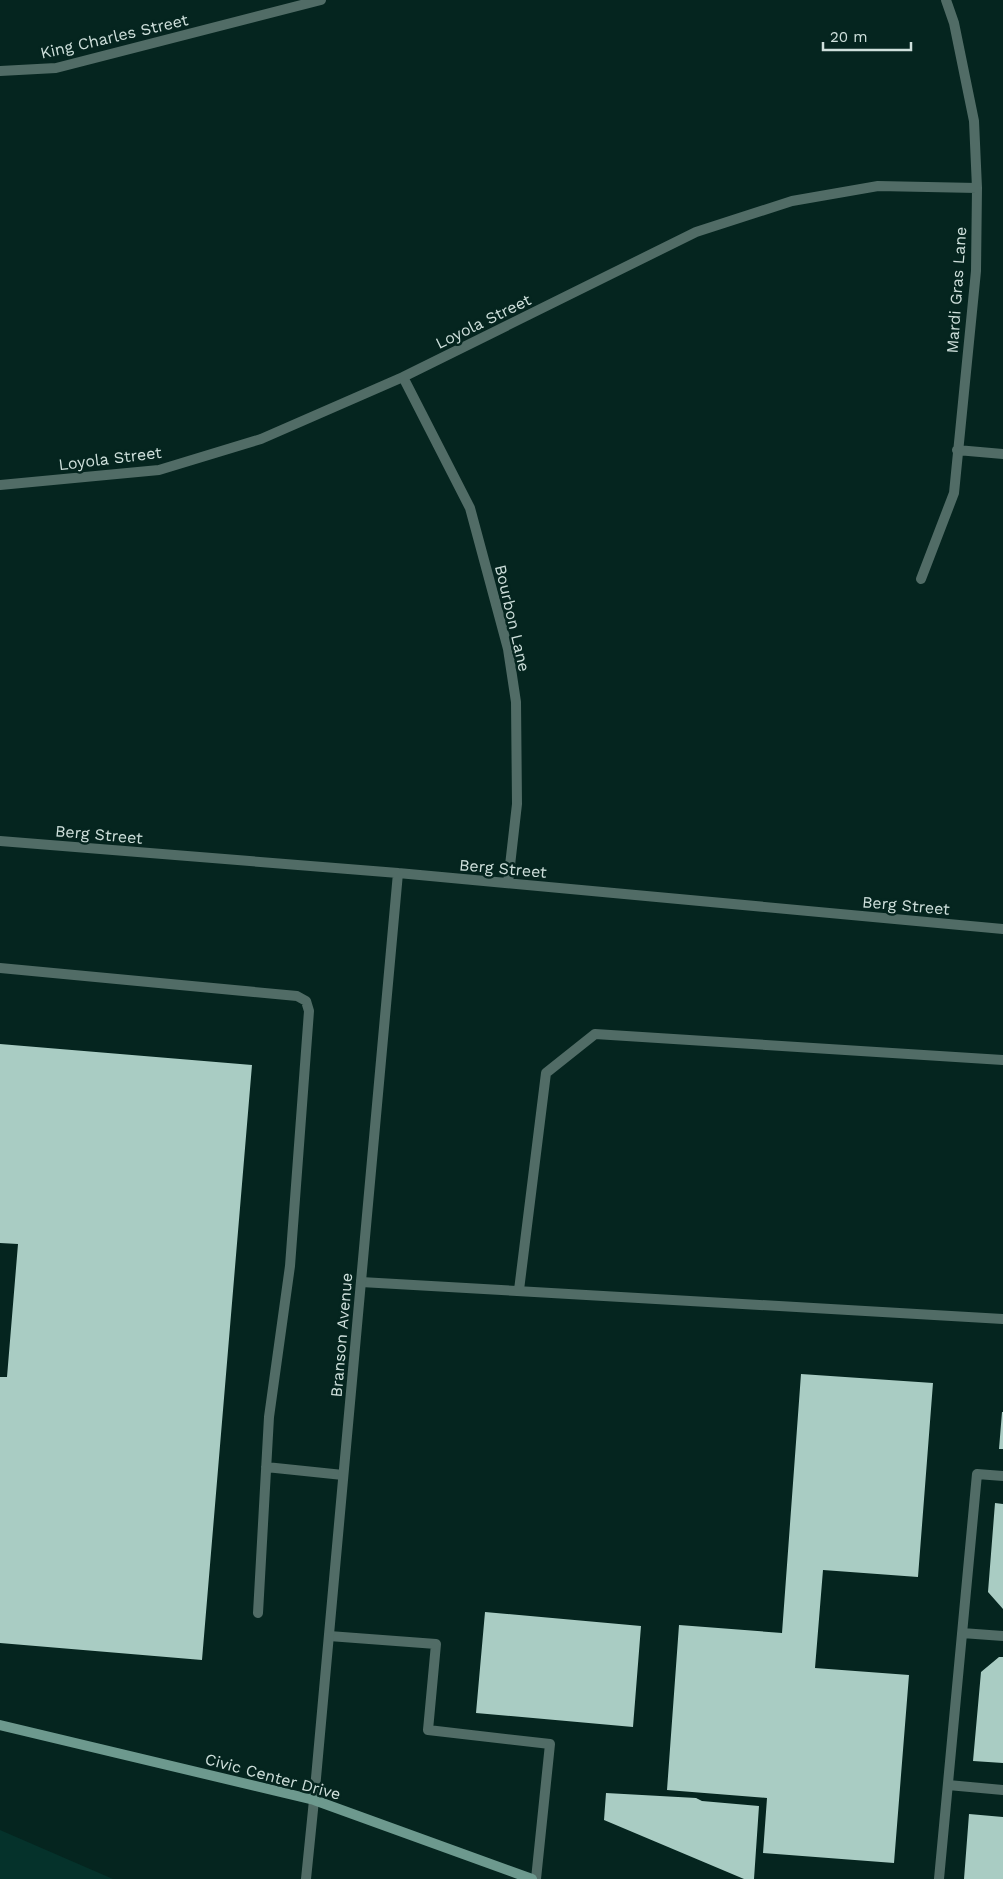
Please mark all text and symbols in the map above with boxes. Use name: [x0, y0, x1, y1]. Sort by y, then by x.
street label: King Charles Street: [38, 10, 190, 63]
scale bar: [823, 20, 910, 52]
text: 20 m: [830, 28, 868, 46]
street label: Mardi Gras Lane: [943, 226, 970, 354]
street label: Loyola Street: [432, 290, 534, 353]
street label: Loyola Street: [57, 443, 163, 474]
street label: Bourbon Lane: [491, 563, 534, 673]
street label: Berg Street: [54, 821, 144, 848]
street label: Berg Street: [458, 855, 548, 882]
street label: Berg Street: [861, 892, 951, 919]
street label: Branson Avenue: [327, 1272, 356, 1398]
street label: Civic Center Drive: [203, 1749, 343, 1804]

